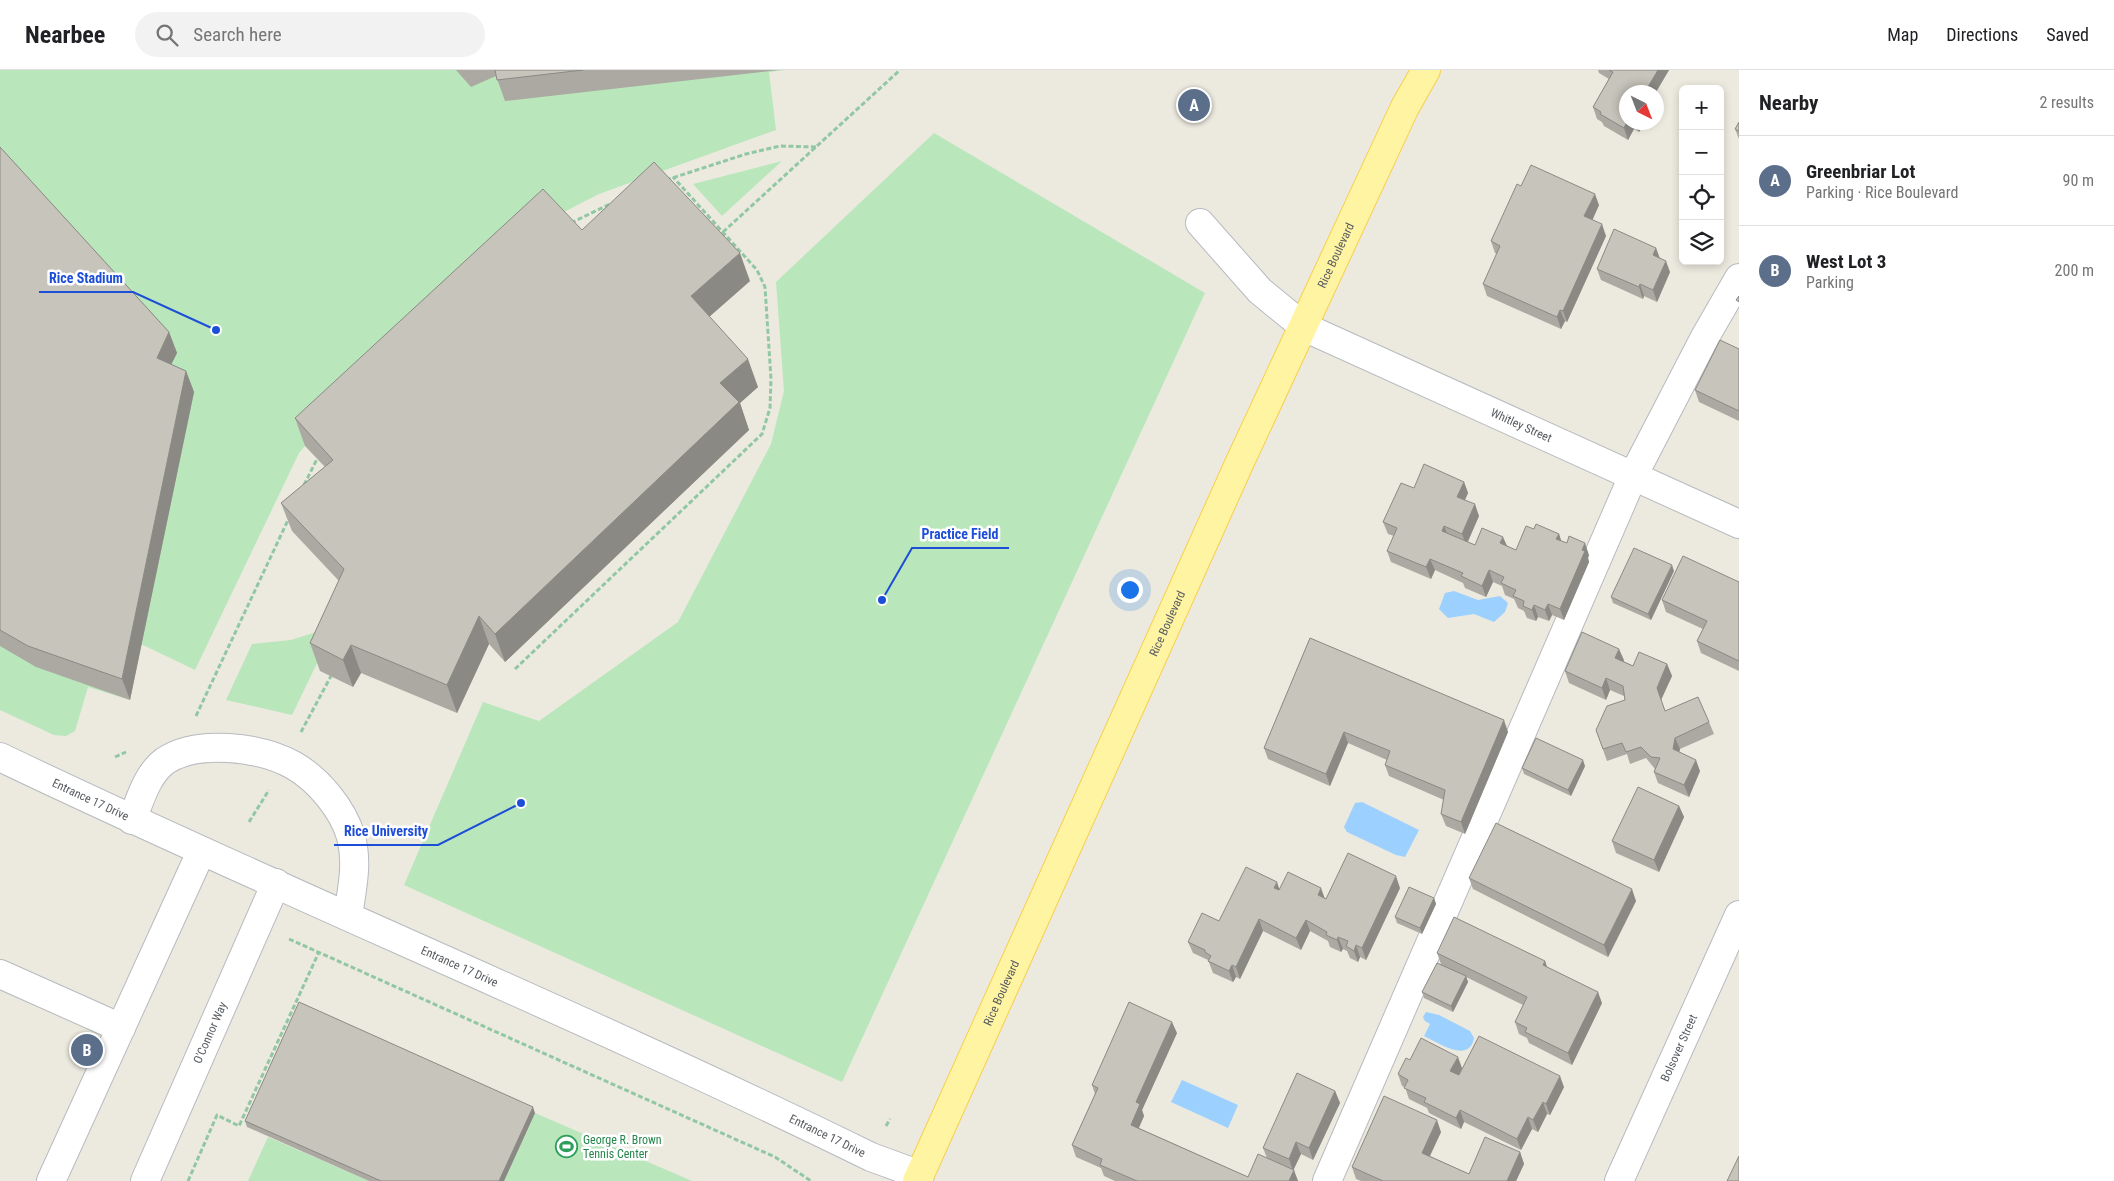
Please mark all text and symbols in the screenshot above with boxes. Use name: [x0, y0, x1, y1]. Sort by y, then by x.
search box: [135, 12, 485, 57]
text: Nearbee: [25, 21, 105, 49]
icon: search: [153, 21, 181, 49]
text: Search here: [193, 23, 282, 46]
text: Map: [1887, 24, 1918, 45]
text: Directions: [1946, 24, 2018, 45]
text: Saved: [2046, 24, 2089, 45]
north arrow: [1619, 85, 1664, 130]
map controls: [1679, 85, 1724, 265]
button: +: [1679, 85, 1724, 130]
pin: A: [1178, 86, 1210, 124]
text: Nearby: [1759, 91, 1818, 115]
text: 2 results: [2039, 93, 2094, 112]
button: −: [1679, 130, 1724, 175]
text: Greenbriar Lot: [1806, 160, 1915, 183]
text: A: [1770, 171, 1780, 190]
text: 90 m: [2062, 171, 2094, 190]
button: locate: [1679, 175, 1724, 220]
text: Parking · Rice Boulevard: [1806, 183, 1958, 202]
button: layers: [1679, 220, 1724, 265]
street label: Rice Boulevard: [1315, 221, 1357, 290]
text: West Lot 3: [1806, 250, 1886, 273]
text: B: [1771, 261, 1779, 280]
text: 200 m: [2055, 261, 2094, 280]
callout: Rice Stadium: [39, 263, 133, 292]
text: Rice Stadium: [49, 270, 123, 286]
text: Parking: [1806, 273, 1854, 292]
street label: Whitley Street: [1488, 405, 1554, 445]
callout: Practice Field: [912, 519, 1009, 548]
text: Practice Field: [922, 526, 999, 542]
your location: [1117, 577, 1143, 603]
street label: Rice Boulevard: [1147, 589, 1188, 658]
street label: Entrance 17 Drive: [50, 776, 131, 824]
callout: Rice University: [334, 816, 438, 845]
text: Rice University: [344, 823, 429, 839]
street label: Entrance 17 Drive: [419, 943, 501, 990]
street label: Rice Boulevard: [981, 958, 1022, 1028]
street label: O'Connor Way: [191, 1000, 230, 1066]
street label: Bolsover Street: [1658, 1012, 1700, 1084]
pin: B: [71, 1031, 103, 1069]
street label: Entrance 17 Drive: [787, 1112, 868, 1160]
place label: George R. Brown Tennis Center: [583, 1133, 662, 1161]
sports icon: George R. Brown Tennis Center: [555, 1135, 579, 1159]

